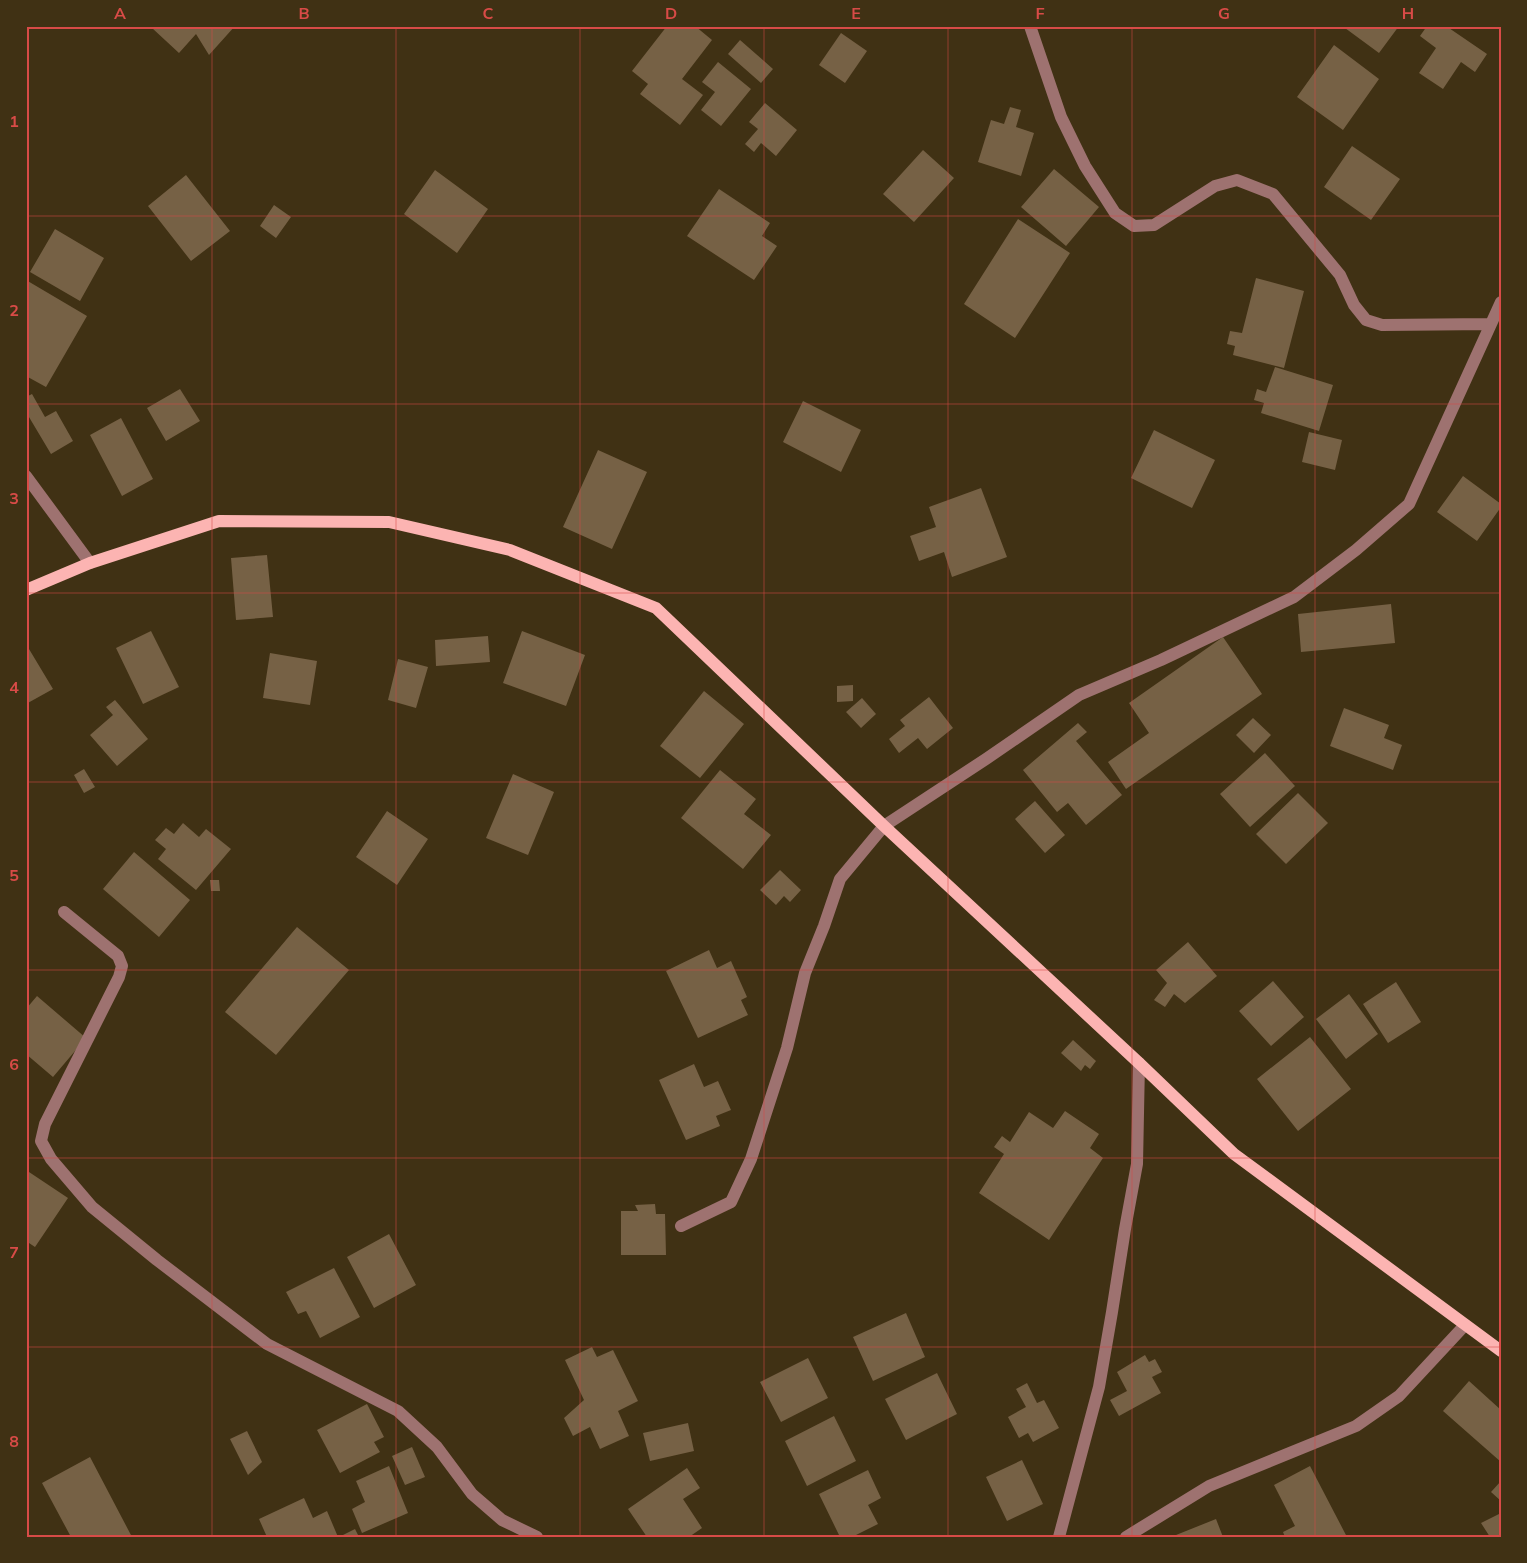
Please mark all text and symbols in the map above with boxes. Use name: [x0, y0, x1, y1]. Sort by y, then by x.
text: A: [114, 3, 126, 23]
text: B: [298, 3, 310, 23]
text: C: [483, 3, 494, 23]
text: D: [665, 3, 677, 23]
text: E: [851, 3, 861, 23]
text: F: [1035, 3, 1045, 23]
text: G: [1218, 3, 1230, 23]
text: H: [1402, 3, 1414, 23]
text: 1: [9, 111, 19, 131]
text: 2: [9, 300, 19, 320]
text: 3: [9, 488, 19, 508]
text: 4: [9, 677, 19, 697]
text: 5: [9, 865, 19, 885]
text: 6: [9, 1054, 19, 1074]
text: 7: [9, 1242, 19, 1262]
text: 8: [9, 1431, 19, 1451]

